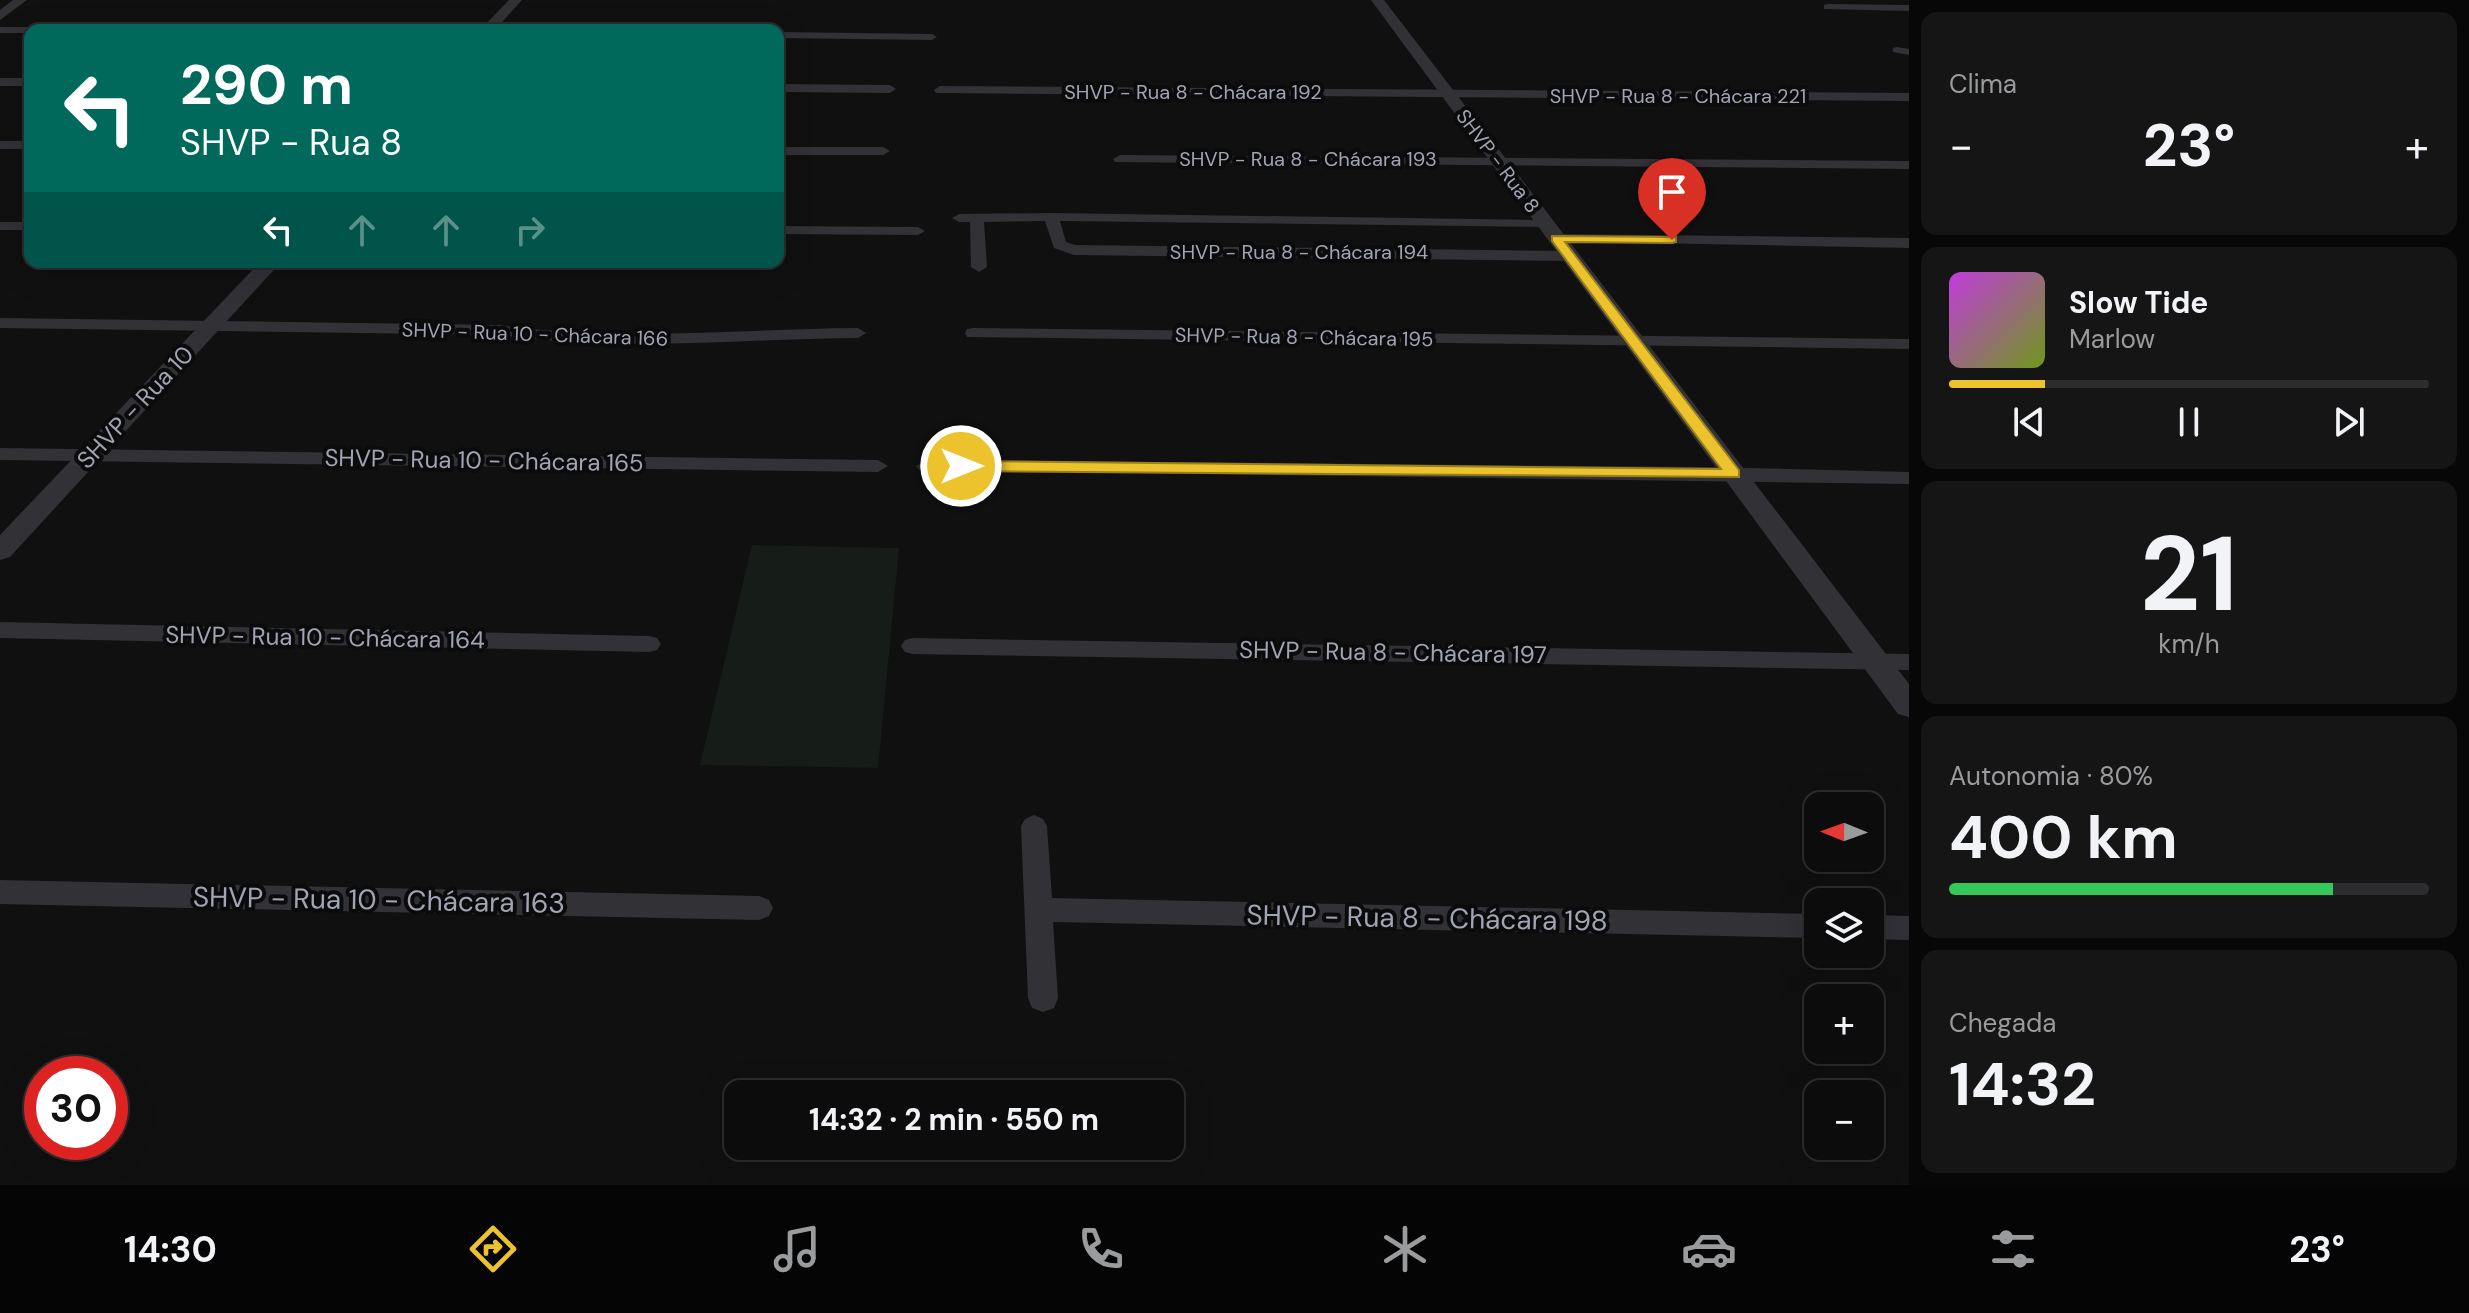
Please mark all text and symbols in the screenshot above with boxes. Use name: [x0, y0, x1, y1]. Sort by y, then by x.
text: 290 m: [180, 48, 353, 121]
icon: left: [48, 56, 152, 160]
text: Clima: [1949, 67, 2017, 101]
street label: SHVP - Rua 8 - Chácara 192: [1064, 79, 1322, 105]
street label: SHVP - Rua 8 - Chácara 221: [1550, 83, 1806, 109]
street label: SHVP - Rua 8: [1450, 104, 1546, 218]
text: 23°: [2143, 106, 2235, 185]
text: −: [1949, 117, 1973, 175]
text: +: [2405, 117, 2429, 175]
text: SHVP - Rua 8: [180, 119, 402, 166]
street label: SHVP - Rua 8 - Chácara 193: [1179, 146, 1437, 172]
pin: [1638, 158, 1706, 240]
icon: arrive: [1650, 170, 1694, 214]
icon: left: [256, 208, 300, 252]
icon: ahead: [340, 208, 384, 252]
icon: ahead: [424, 208, 468, 252]
icon: right: [508, 208, 552, 252]
street label: SHVP - Rua 8 - Chácara 194: [1170, 239, 1428, 265]
text: Slow Tide: [2069, 283, 2208, 322]
street label: SHVP - Rua 10 - Chácara 166: [401, 316, 669, 352]
street label: SHVP - Rua 8 - Chácara 195: [1175, 322, 1433, 352]
text: Marlow: [2069, 322, 2155, 356]
street label: SHVP - Rua 10: [70, 339, 200, 475]
icon: previous: [2007, 400, 2051, 444]
icon: pause: [2167, 400, 2211, 444]
icon: next: [2327, 400, 2371, 444]
position arrow: [919, 424, 1003, 508]
street label: SHVP - Rua 10 - Chácara 165: [324, 442, 644, 478]
text: 21: [2140, 507, 2238, 642]
street label: SHVP - Rua 10 - Chácara 164: [165, 619, 485, 655]
text: km/h: [2158, 627, 2220, 661]
street label: SHVP - Rua 8 - Chácara 197: [1239, 634, 1547, 670]
text: Autonomia · 80%: [1949, 759, 2153, 793]
north arrow: [1804, 792, 1884, 872]
map controls: [1804, 792, 1884, 1160]
text: 400 km: [1949, 798, 2178, 877]
street label: SHVP - Rua 10 - Chácara 163: [193, 878, 565, 922]
button: layers: [1804, 888, 1884, 968]
street label: SHVP - Rua 8 - Chácara 198: [1246, 896, 1608, 940]
button: +: [1804, 984, 1884, 1064]
text: Chegada: [1949, 1006, 2056, 1040]
text: 14:32: [1949, 1045, 2096, 1124]
speed limit sign: 30: [24, 1056, 128, 1160]
button: −: [1804, 1080, 1884, 1160]
text: 14:32 · 2 min · 550 m: [809, 1100, 1099, 1139]
icon: directions: [465, 1221, 521, 1277]
icon: music: [769, 1221, 825, 1277]
icon: phone: [1073, 1221, 1129, 1277]
icon: climate: [1377, 1221, 1433, 1277]
icon: car: [1681, 1221, 1737, 1277]
icon: filters: [1985, 1221, 2041, 1277]
text: 14:30: [124, 1226, 217, 1273]
text: 23°: [2289, 1226, 2345, 1273]

